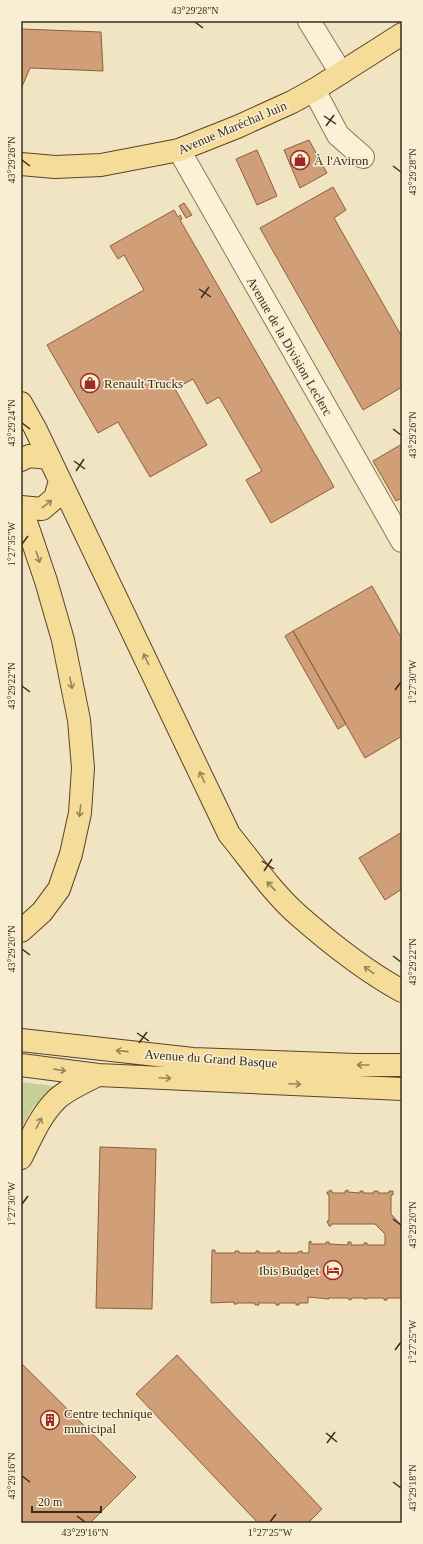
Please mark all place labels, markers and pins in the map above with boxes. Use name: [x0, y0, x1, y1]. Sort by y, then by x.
shop icon: À l'Aviron: [289, 149, 311, 171]
place label: À l'Aviron: [314, 153, 369, 168]
shop icon: Renault Trucks: [79, 372, 101, 394]
place label: Renault Trucks: [104, 376, 183, 391]
hotel icon: Ibis Budget: [322, 1259, 344, 1281]
place label: Ibis Budget: [259, 1263, 319, 1278]
place label: Centre technique municipal: [64, 1406, 153, 1436]
building icon: Centre technique municipal: [39, 1409, 61, 1431]

